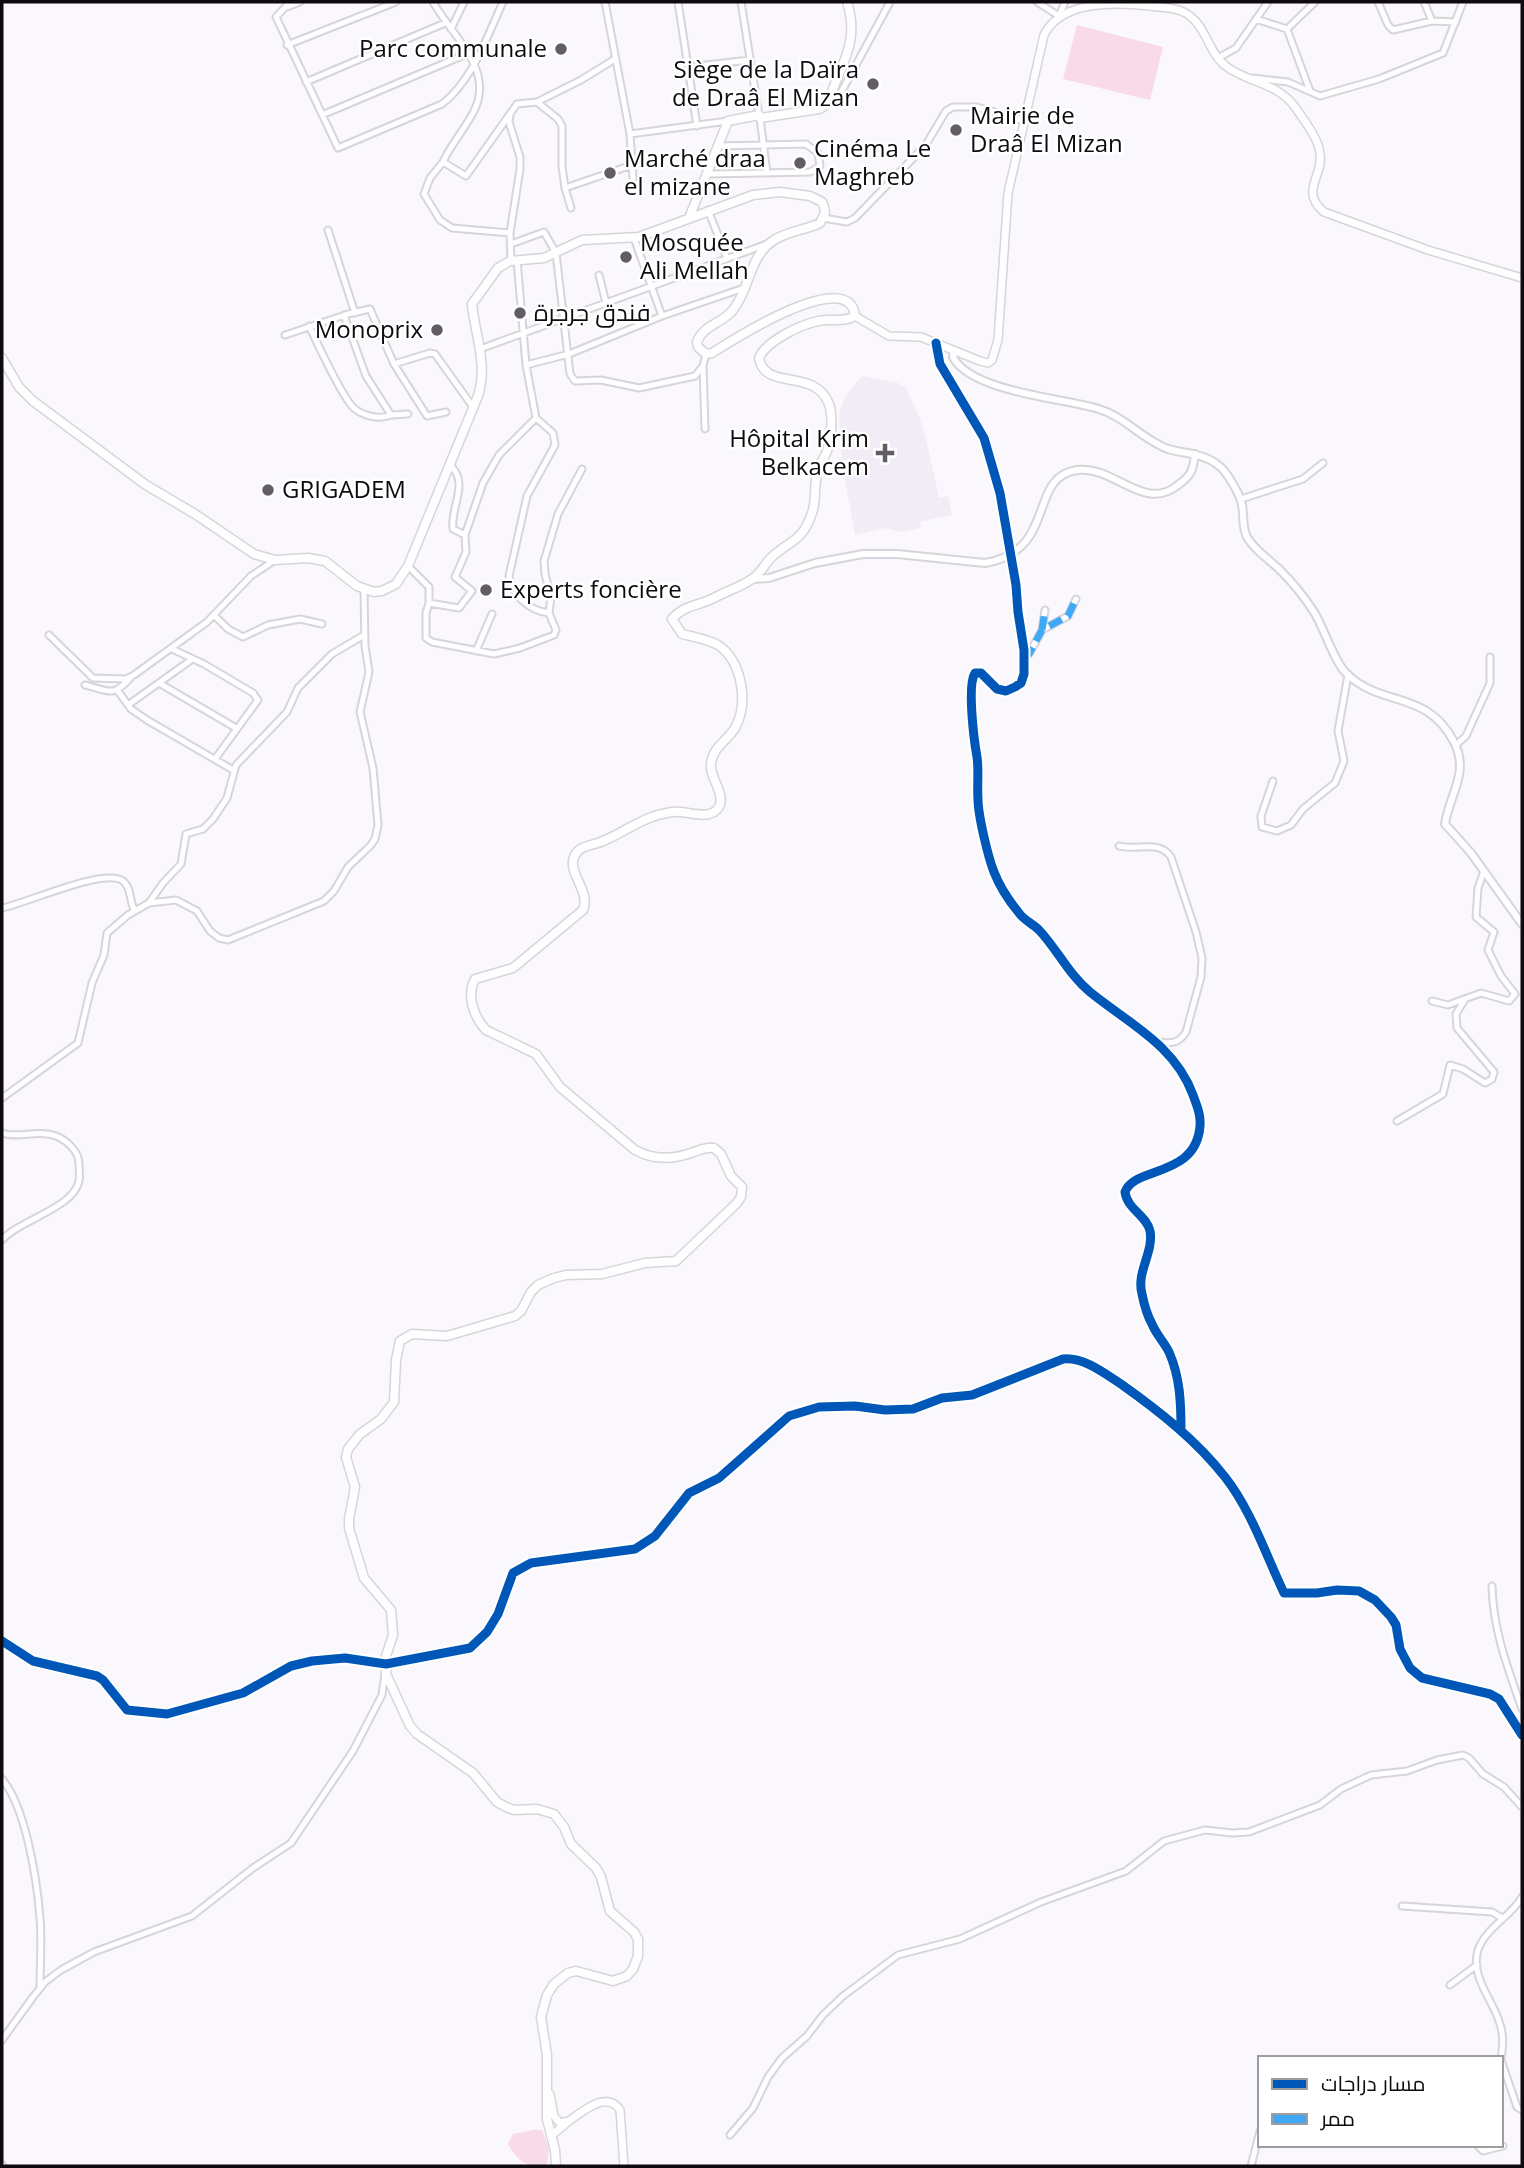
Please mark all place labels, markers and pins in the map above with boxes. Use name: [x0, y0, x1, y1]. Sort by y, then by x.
place label: Parc communale: [359, 31, 547, 64]
marker: Parc communale: [553, 41, 569, 57]
place label: Siège de la Daïra de Draâ El Mizan: [672, 52, 859, 113]
marker: Siège de la Daïra de Draâ El Mizan: [865, 76, 881, 92]
place label: Mairie de Draâ El Mizan: [970, 98, 1123, 159]
marker: Mairie de Draâ El Mizan: [948, 122, 964, 138]
place label: Cinéma Le Maghreb: [814, 131, 931, 192]
place label: Marché draa el mizane: [624, 141, 766, 202]
marker: Cinéma Le Maghreb: [792, 155, 808, 171]
marker: Marché draa el mizane: [602, 165, 618, 181]
place label: Mosquée Ali Mellah: [640, 225, 749, 286]
marker: Mosquée Ali Mellah: [618, 249, 634, 265]
place label: فندق جرجرة: [534, 295, 650, 328]
marker: فندق جرجرة: [512, 305, 528, 321]
place label: Monoprix: [315, 312, 423, 345]
marker: Monoprix: [429, 322, 445, 338]
place label: Hôpital Krim Belkacem: [729, 421, 869, 482]
marker: Hôpital Krim Belkacem: [875, 443, 895, 463]
place label: GRIGADEM: [282, 472, 406, 505]
marker: GRIGADEM: [260, 482, 276, 498]
place label: Experts foncière: [500, 572, 682, 605]
marker: Experts foncière: [478, 582, 494, 598]

